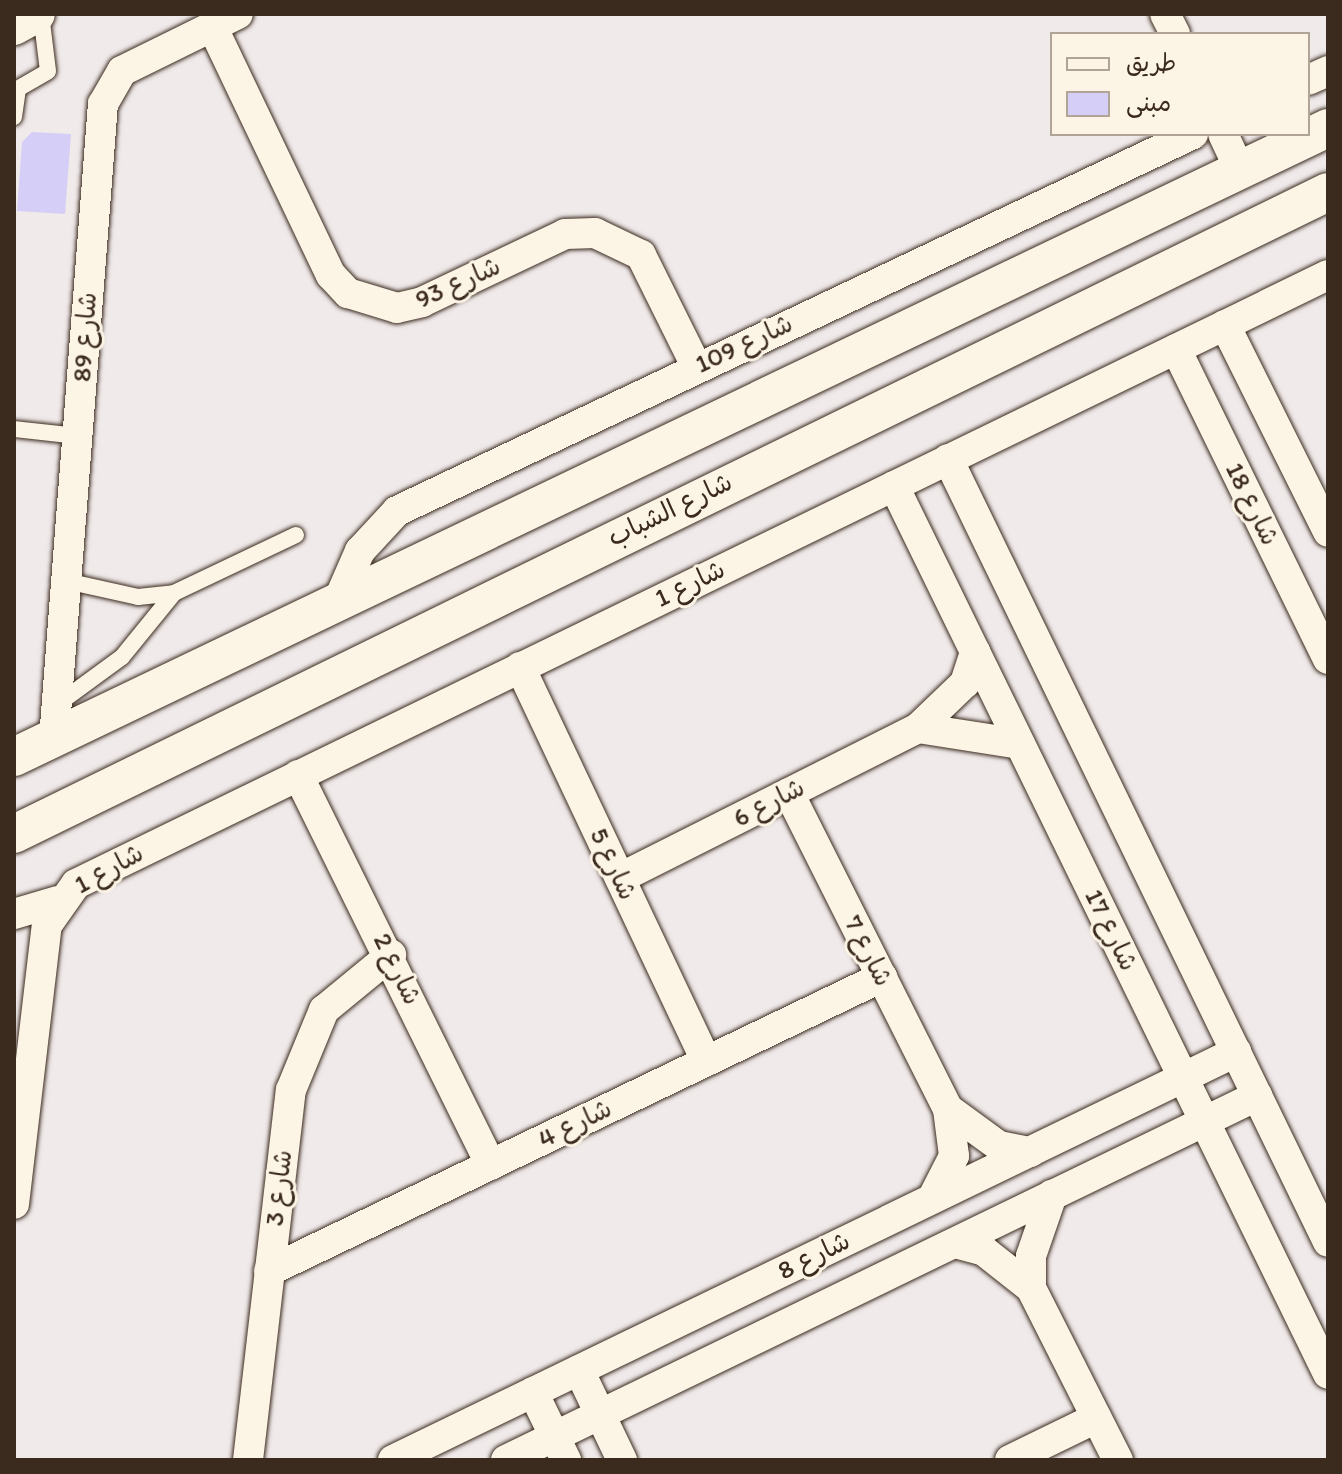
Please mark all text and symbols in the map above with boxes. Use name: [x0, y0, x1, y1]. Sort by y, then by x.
legend: [1050, 32, 1310, 136]
text: طريق: [1126, 48, 1176, 77]
text: مبنى: [1126, 88, 1171, 117]
street label: شارع 93: [411, 250, 505, 316]
street label: شارع 89: [66, 291, 104, 383]
street label: شارع 109: [690, 308, 798, 380]
street label: شارع 18: [1219, 457, 1285, 551]
street label: شارع الشباب: [603, 466, 737, 554]
street label: شارع 1: [650, 554, 730, 614]
street label: شارع 6: [728, 772, 810, 834]
street label: شارع 5: [583, 823, 643, 905]
street label: شارع 1: [69, 837, 149, 901]
street label: شارع 17: [1078, 884, 1144, 976]
street label: شارع 7: [837, 911, 899, 991]
street label: شارع 2: [366, 928, 428, 1010]
street label: شارع 4: [533, 1093, 617, 1155]
street label: شارع 3: [259, 1148, 299, 1228]
street label: شارع 8: [773, 1225, 855, 1287]

